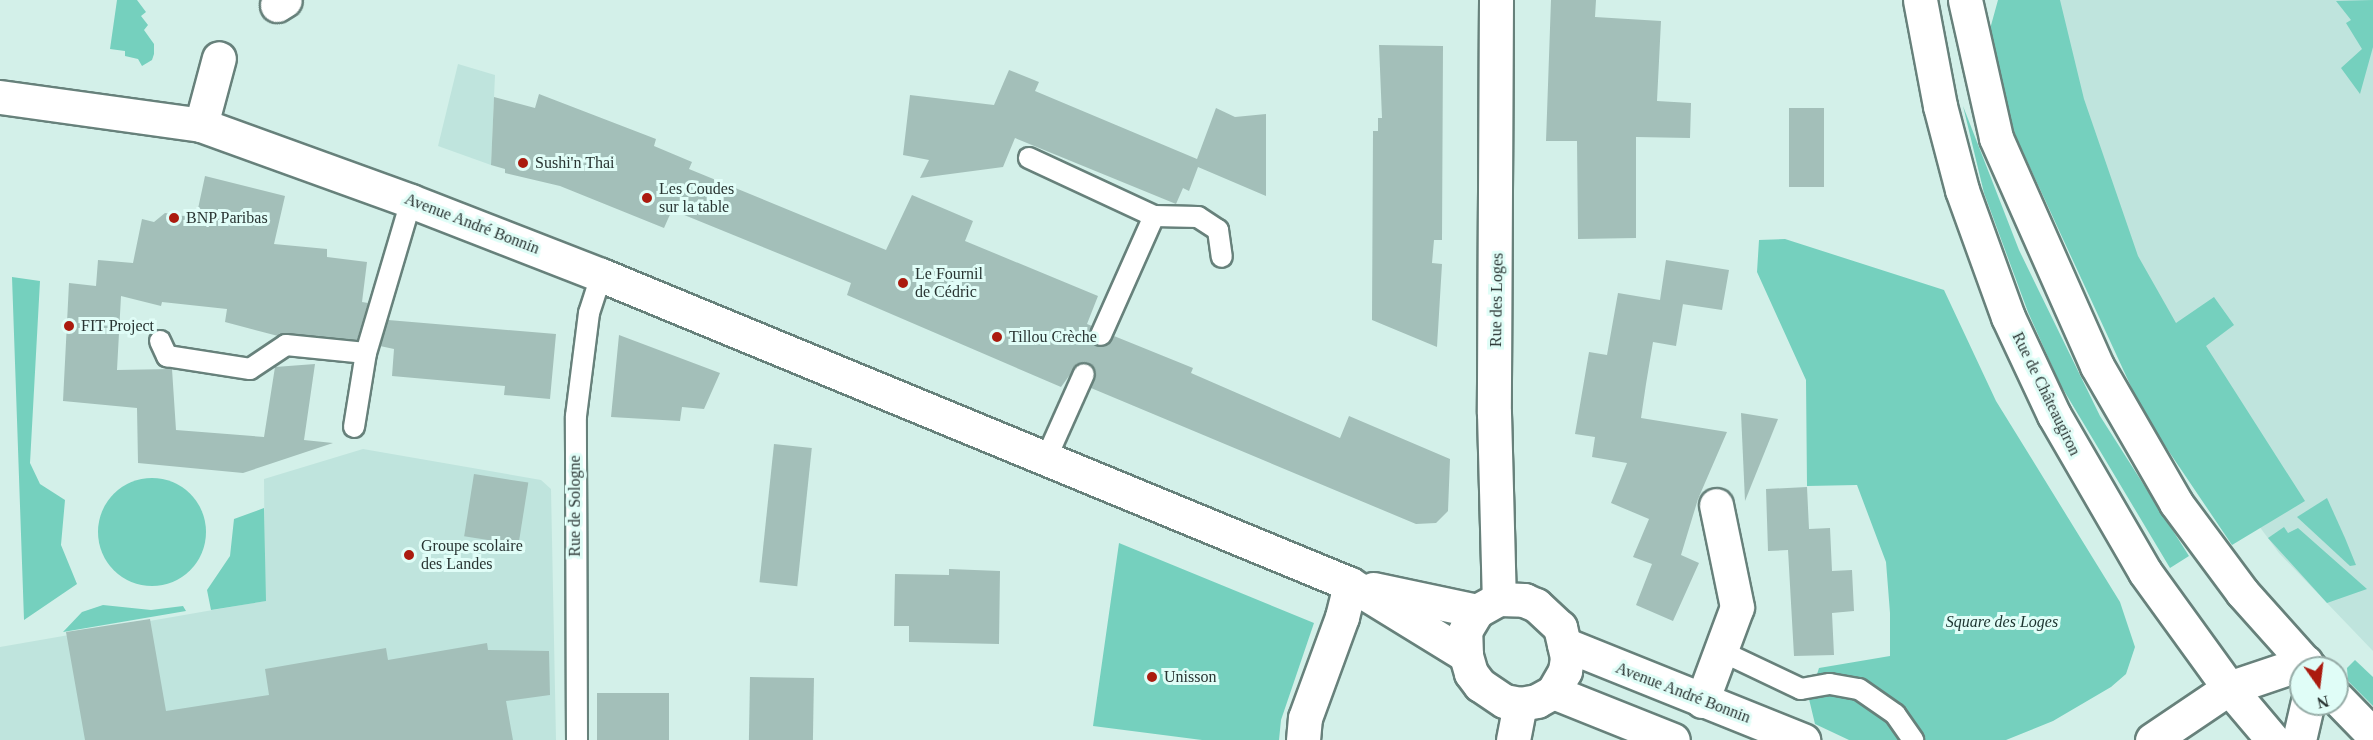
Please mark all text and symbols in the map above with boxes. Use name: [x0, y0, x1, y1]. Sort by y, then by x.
place label: Sushi'n Thai: [535, 153, 615, 173]
marker: Sushi'n Thai: [516, 156, 530, 170]
place label: Les Coudes sur la table: [659, 179, 734, 217]
street label: Avenue André Bonnin: [401, 189, 543, 259]
marker: Les Coudes sur la table: [640, 191, 654, 205]
place label: BNP Paribas: [186, 208, 268, 228]
marker: BNP Paribas: [167, 211, 181, 225]
street label: Rue des Loges: [1487, 253, 1507, 347]
place label: Le Fournil de Cédric: [915, 264, 983, 302]
marker: Le Fournil de Cédric: [896, 276, 910, 290]
place label: FIT Project: [81, 316, 154, 336]
marker: FIT Project: [62, 319, 76, 333]
place label: Tillou Crèche: [1009, 327, 1097, 347]
street label: Rue de Châteaugiron: [2008, 329, 2084, 459]
marker: Tillou Crèche: [990, 330, 1004, 344]
street label: Rue de Sologne: [565, 455, 585, 557]
place label: Groupe scolaire des Landes: [421, 536, 523, 574]
marker: Groupe scolaire des Landes: [402, 548, 416, 562]
park label: Square des Loges: [1946, 612, 2058, 632]
north arrow: [2289, 656, 2349, 716]
street label: Avenue André Bonnin: [1612, 658, 1754, 728]
place label: Unisson: [1164, 667, 1216, 687]
marker: Unisson: [1145, 670, 1159, 684]
text: N: [2315, 692, 2331, 712]

